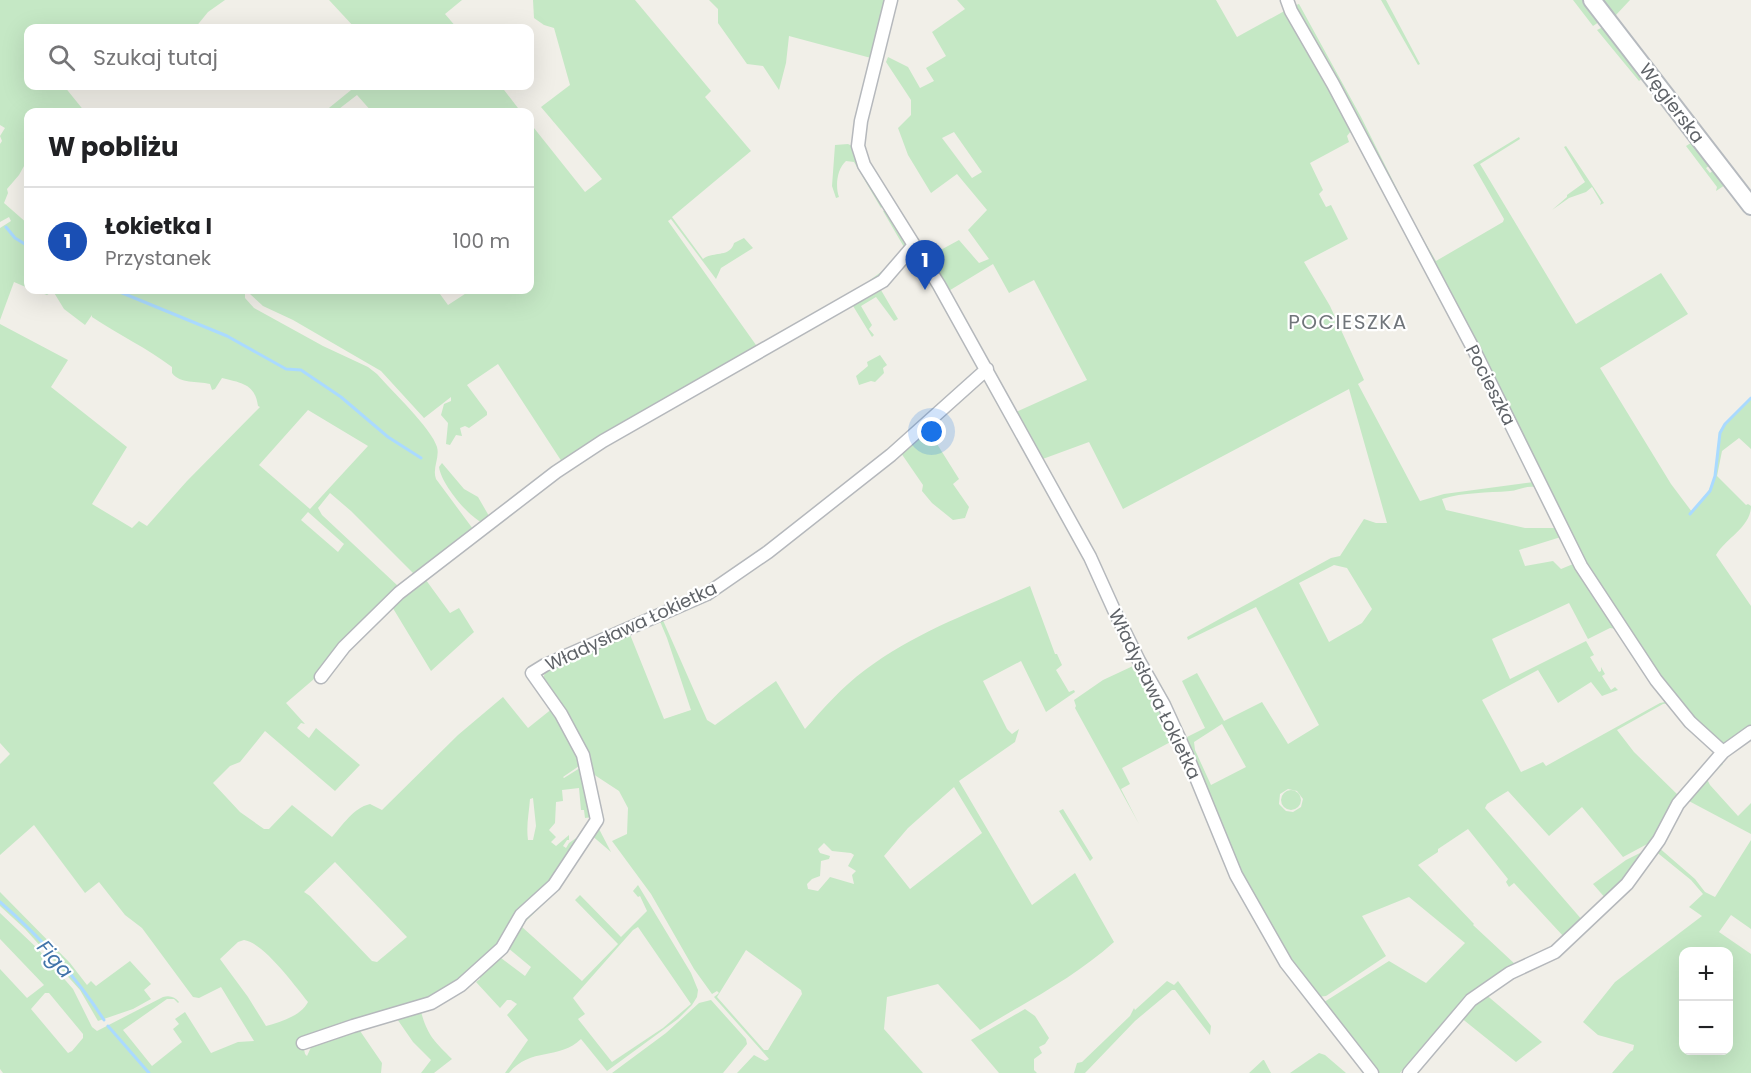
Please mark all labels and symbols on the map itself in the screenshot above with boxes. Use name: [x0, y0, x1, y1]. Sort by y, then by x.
street label: Węgierska: [1634, 58, 1710, 148]
pin: 1: [906, 240, 944, 290]
district label: POCIESZKA: [1288, 308, 1408, 336]
street label: Pocieszka: [1460, 340, 1522, 430]
your location: [917, 417, 946, 446]
street label: Władysława Łokietka: [541, 575, 721, 677]
street label: Władysława Łokietka: [1103, 605, 1207, 783]
water label: Figa: [31, 934, 79, 984]

